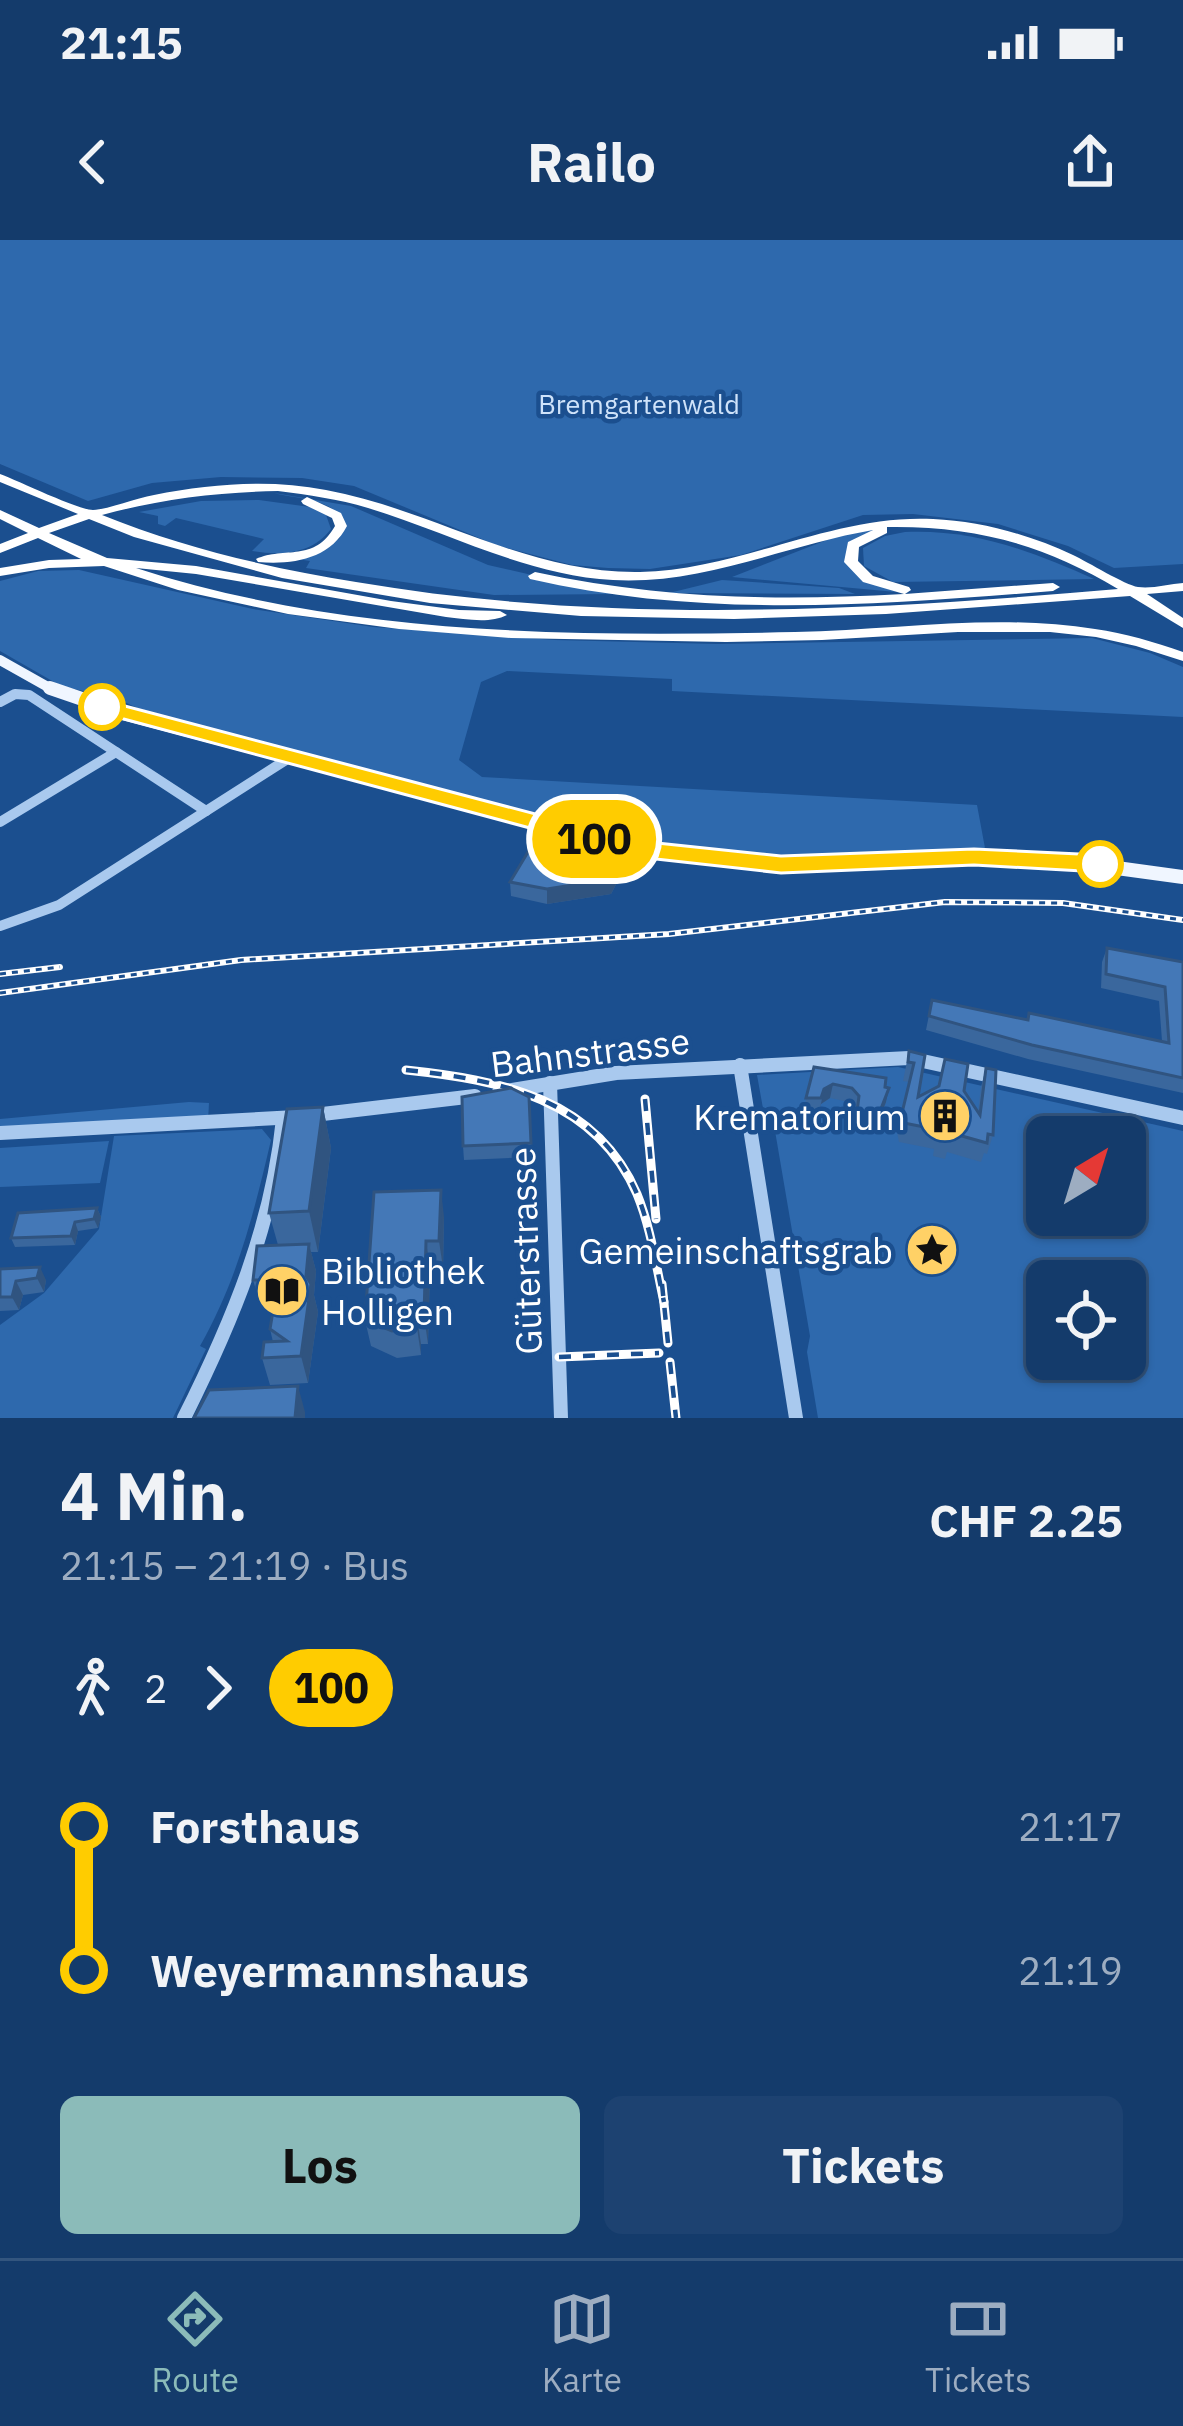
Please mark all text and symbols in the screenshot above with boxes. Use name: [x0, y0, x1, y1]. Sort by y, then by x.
text: 21:15: [60, 13, 183, 71]
text: Railo: [527, 127, 656, 197]
icon: back: [60, 129, 126, 195]
icon: share: [1057, 129, 1123, 195]
park label: Bremgartenwald: [538, 386, 740, 421]
unlabelled marker: [80, 685, 124, 729]
line badge: 100: [525, 800, 663, 878]
text: 100: [556, 811, 632, 866]
unlabelled marker: [1078, 842, 1122, 886]
street label: Bahnstrasse: [488, 1016, 692, 1088]
building icon: Krematorium: [917, 1088, 973, 1144]
place label: Krematorium: [693, 1093, 906, 1140]
north arrow: [1026, 1116, 1146, 1236]
map controls: [1026, 1116, 1146, 1380]
street label: Güterstrasse: [498, 1146, 552, 1356]
place icon: Gemeinschaftsgrab: [904, 1222, 960, 1278]
place label: Gemeinschaftsgrab: [579, 1227, 893, 1274]
place label: Bibliothek Holligen: [321, 1247, 485, 1335]
button: locate: [1026, 1260, 1146, 1380]
library icon: Bibliothek Holligen: [254, 1263, 310, 1319]
text: 4 Min.: [60, 1452, 248, 1538]
text: CHF 2.25: [929, 1491, 1123, 1549]
text: 21:15 – 21:19 · Bus: [60, 1540, 409, 1591]
icon: walk: [60, 1655, 126, 1721]
icon: forward: [185, 1655, 251, 1721]
text: 100: [293, 1660, 369, 1715]
text: 2: [144, 1663, 167, 1714]
text: Forsthaus: [150, 1797, 360, 1855]
text: 21:17: [1018, 1801, 1123, 1852]
text: Weyermannshaus: [150, 1941, 529, 1999]
text: 21:19: [1018, 1945, 1123, 1996]
button: Los: [60, 2096, 580, 2234]
button: Tickets: [604, 2096, 1123, 2234]
tab: Route: [152, 2286, 239, 2401]
tab: Karte: [542, 2286, 622, 2401]
tab: Tickets: [925, 2286, 1031, 2401]

